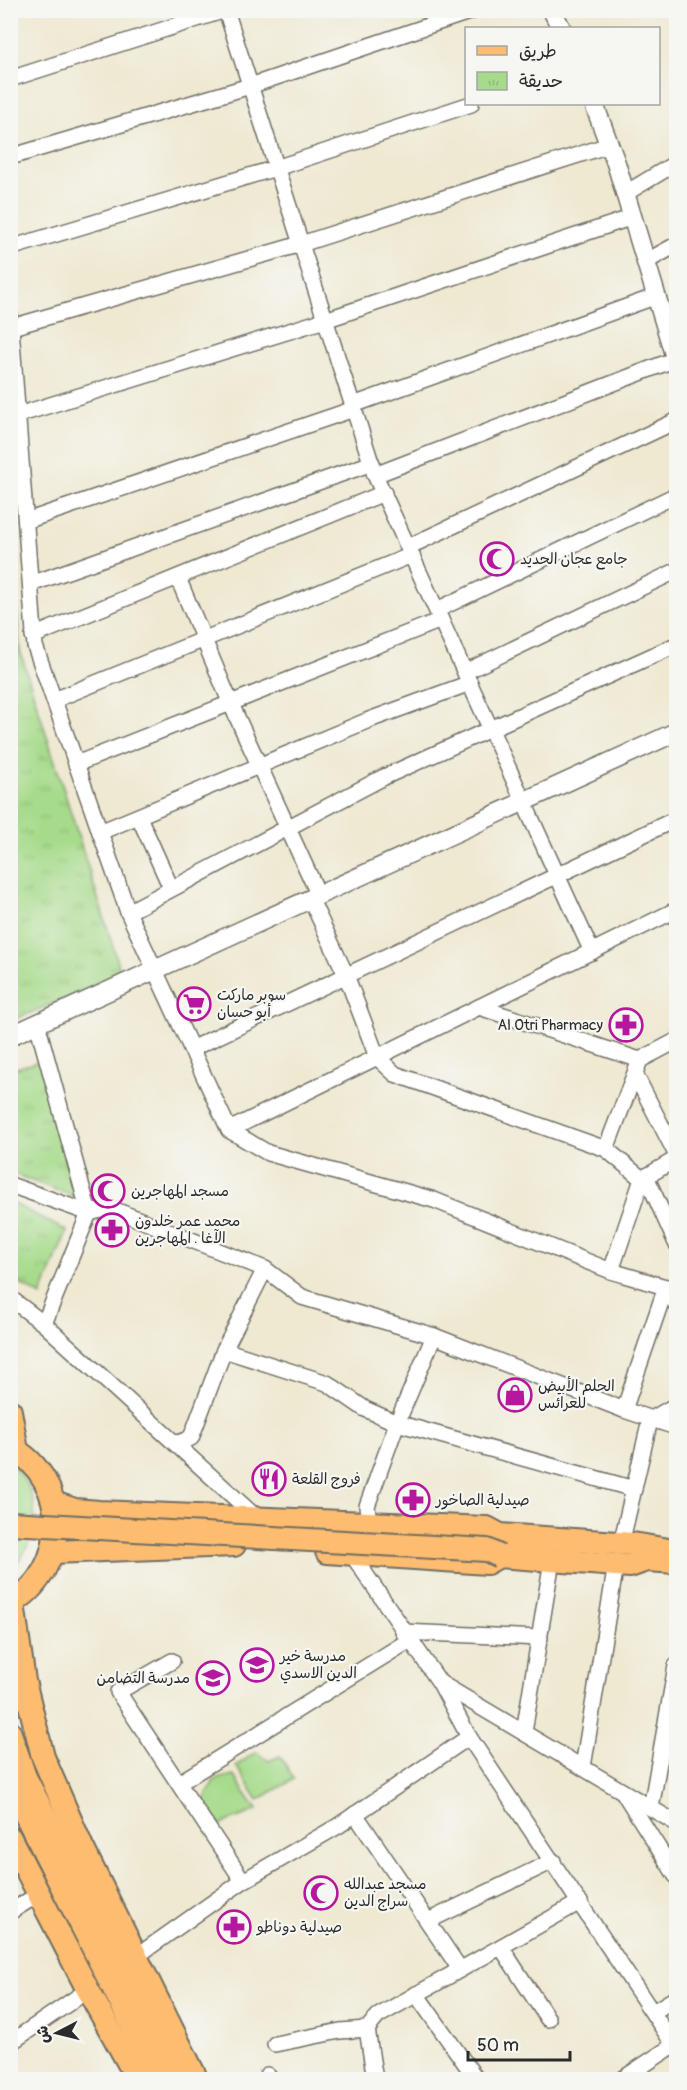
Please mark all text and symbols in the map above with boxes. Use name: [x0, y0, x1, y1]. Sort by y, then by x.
legend: [465, 27, 660, 105]
text: طريق: [519, 40, 557, 63]
text: حديقة: [519, 70, 563, 93]
mosque icon: جامع عجان الحديد: [479, 541, 515, 577]
place label: جامع عجان الحديد: [520, 550, 628, 570]
supermarket icon: سوبر ماركت أبو حسان: [176, 986, 212, 1022]
place label: سوبر ماركت أبو حسان: [217, 986, 286, 1022]
pharmacy icon: Al Otri Pharmacy: [608, 1007, 644, 1043]
place label: Al Otri Pharmacy: [498, 1016, 604, 1035]
mosque icon: مسجد المهاجرين: [90, 1173, 126, 1209]
place label: مسجد المهاجرين: [131, 1182, 229, 1201]
pharmacy icon: محمد عمر خلدون الآغا . المهاجرين: [94, 1212, 130, 1248]
place label: محمد عمر خلدون الآغا . المهاجرين: [135, 1212, 240, 1248]
place label: الحلم الأبيض للعرائس: [538, 1376, 615, 1413]
shop icon: الحلم الأبيض للعرائس: [497, 1377, 533, 1413]
restaurant icon: فروج القلعة: [251, 1461, 287, 1497]
place label: فروج القلعة: [292, 1470, 361, 1489]
pharmacy icon: صيدلية الصاخور: [395, 1482, 431, 1518]
place label: صيدلية الصاخور: [435, 1491, 529, 1510]
school or university icon: مدرسة خير الدين الاسدي: [239, 1647, 275, 1683]
place label: مدرسة خير الدين الاسدي: [278, 1647, 357, 1684]
school or university icon: مدرسة التضامن: [195, 1660, 231, 1696]
place label: مدرسة التضامن: [97, 1669, 190, 1688]
mosque icon: مسجد عبدالله سراج الدين: [303, 1875, 339, 1911]
place label: مسجد عبدالله سراج الدين: [344, 1875, 427, 1911]
pharmacy icon: صيدلية دوناطو: [216, 1909, 252, 1945]
place label: صيدلية دوناطو: [256, 1918, 342, 1937]
north arrow: [27, 2003, 87, 2063]
scale bar: [468, 2024, 570, 2062]
text: ش: [32, 2025, 54, 2045]
text: 50 m: [477, 2034, 519, 2057]

